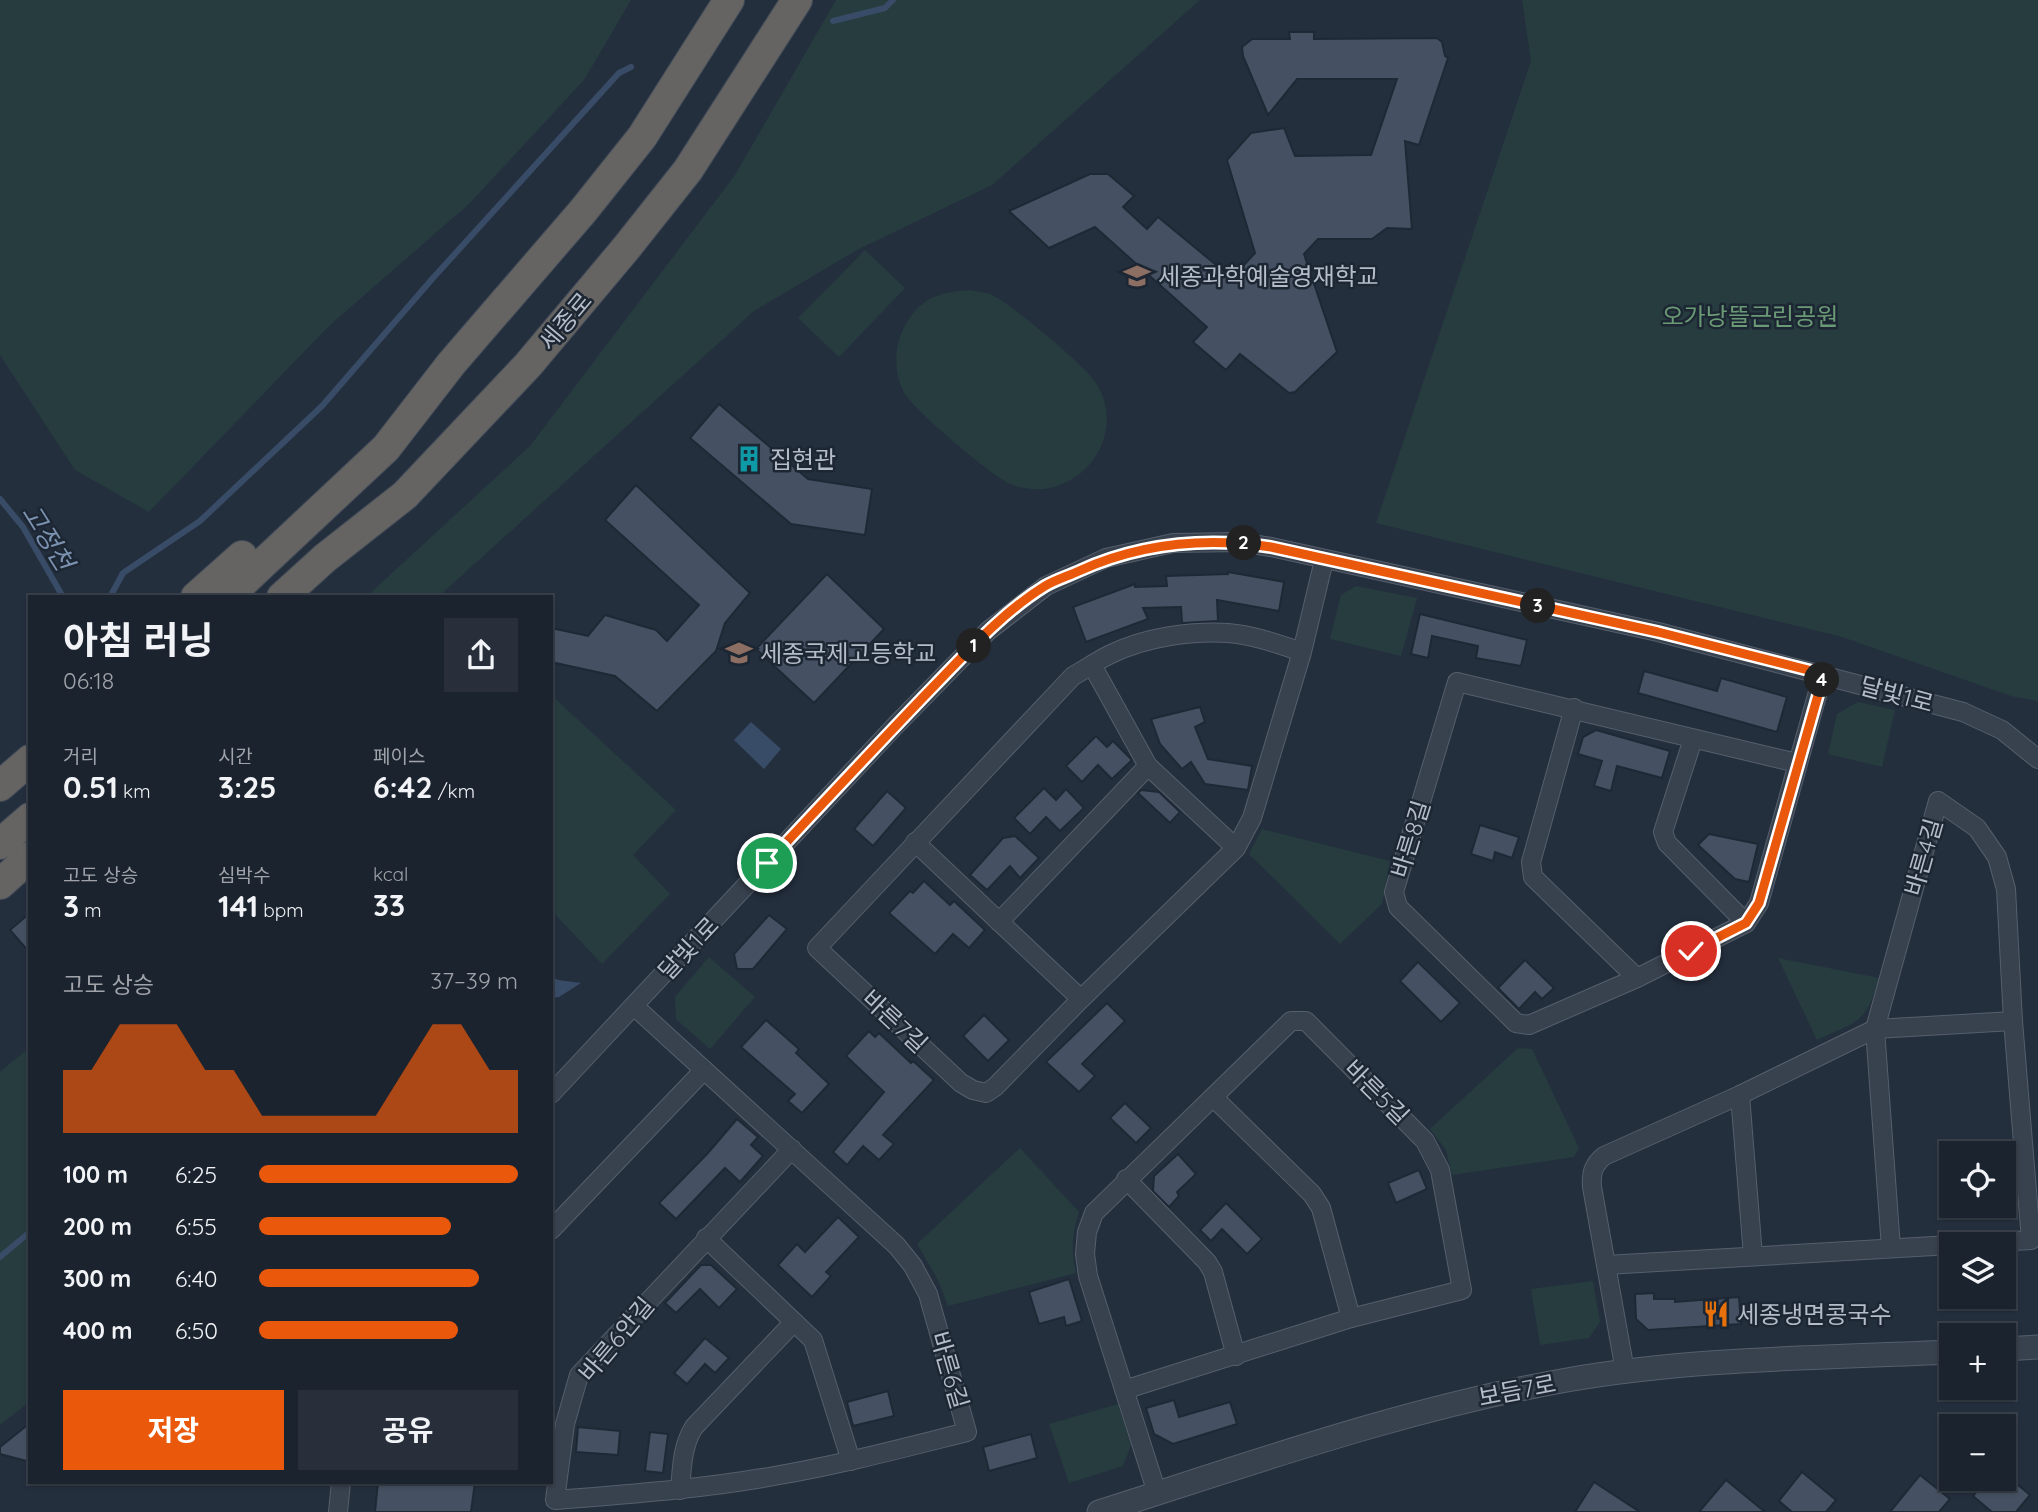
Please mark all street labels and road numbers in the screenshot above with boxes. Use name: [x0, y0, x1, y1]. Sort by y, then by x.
street label: 세종로: [532, 286, 598, 356]
street label: 달빛1로: [1857, 670, 1937, 718]
street label: 바른8길: [1384, 797, 1436, 881]
street label: 바른4길: [1898, 815, 1948, 899]
street label: 달빛1로: [651, 910, 725, 986]
street label: 바른7길: [856, 983, 934, 1059]
street label: 바른5길: [1338, 1053, 1416, 1131]
street label: 바른6안길: [572, 1291, 660, 1387]
street label: 바른6길: [925, 1328, 975, 1412]
street label: 보듬7로: [1476, 1368, 1558, 1412]

